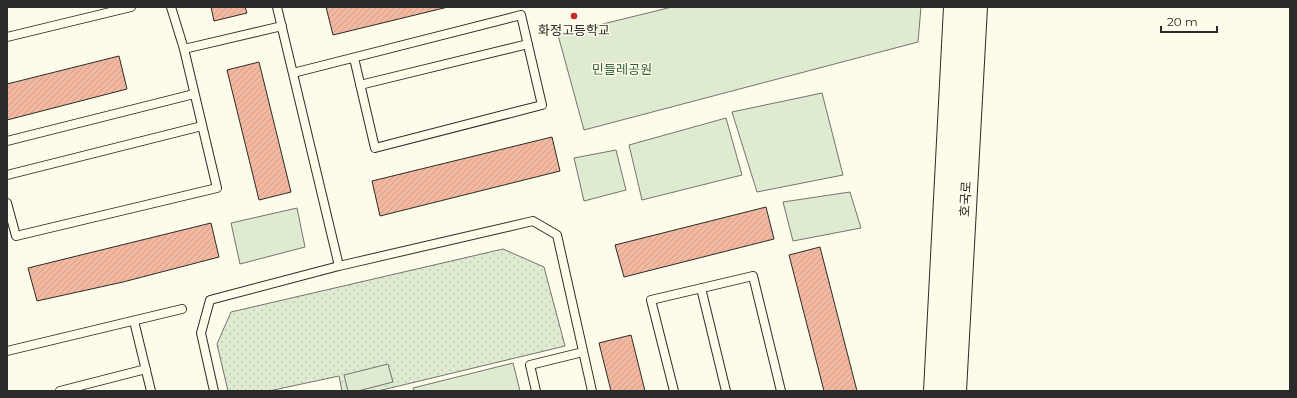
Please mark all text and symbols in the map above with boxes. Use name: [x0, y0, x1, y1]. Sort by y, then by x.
scale bar: [1161, 8, 1217, 34]
marker: 화정고등학교: [569, 11, 579, 21]
text: 20 m: [1167, 14, 1198, 29]
place label: 화정고등학교: [538, 22, 610, 38]
park label: 민들레공원: [592, 61, 652, 77]
street label: 호국로: [956, 181, 974, 217]

